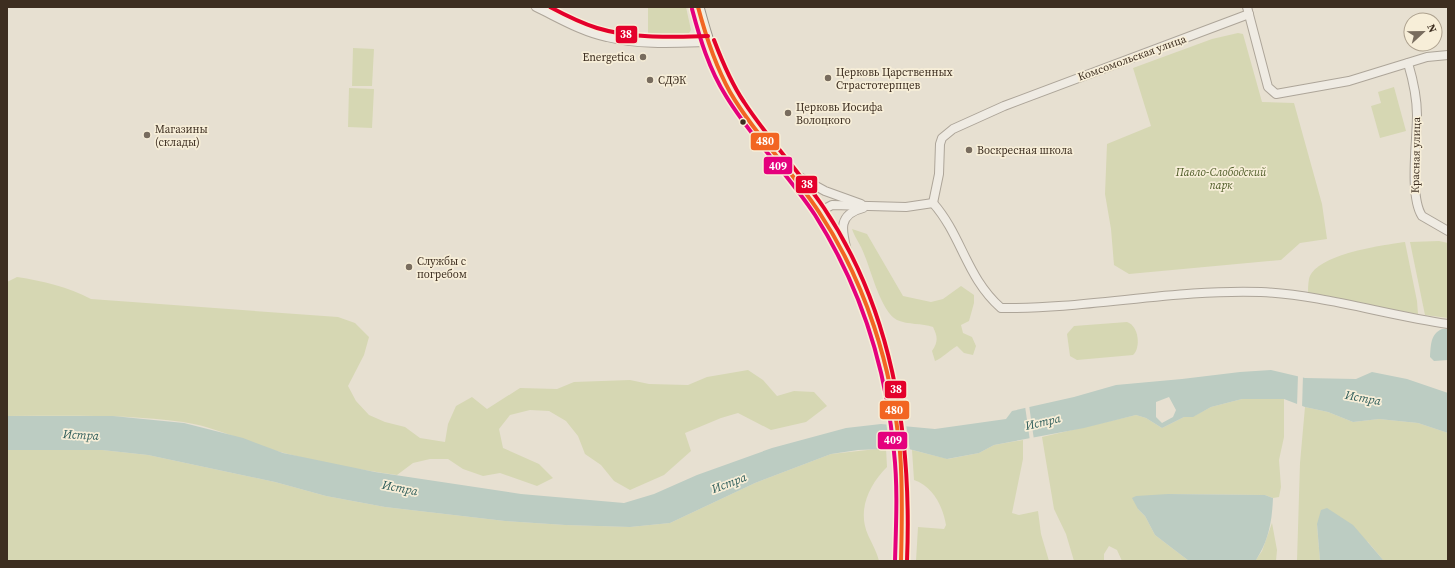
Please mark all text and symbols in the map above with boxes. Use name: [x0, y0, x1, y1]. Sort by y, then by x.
north arrow: [1403, 12, 1443, 52]
text: N: [1423, 22, 1440, 35]
line badge: 38: [615, 25, 638, 44]
text: 38: [620, 27, 632, 42]
street label: Комсомольская улица: [1076, 31, 1189, 85]
place label: Energetica: [583, 50, 635, 65]
marker: Energetica: [638, 52, 648, 62]
place label: Церковь Царственных Страстотерпцев: [836, 65, 953, 93]
place label: СДЭК: [658, 73, 687, 88]
marker: Церковь Царственных Страстотерпцев: [823, 73, 833, 83]
marker: СДЭК: [645, 75, 655, 85]
place label: Церковь Иосифа Волоцкого: [796, 100, 883, 128]
marker: Церковь Иосифа Волоцкого: [783, 108, 793, 118]
street label: Красная улица: [1408, 116, 1424, 193]
unlabelled marker: [738, 117, 748, 127]
place label: Магазины (склады): [155, 122, 208, 150]
marker: Магазины (склады): [142, 130, 152, 140]
line badge: 480: [750, 132, 780, 151]
text: 480: [756, 134, 774, 149]
place label: Воскресная школа: [977, 143, 1073, 158]
marker: Воскресная школа: [964, 145, 974, 155]
line badge: 409: [763, 156, 793, 175]
text: 409: [769, 159, 787, 174]
park label: Павло-Слободский парк: [1175, 165, 1267, 193]
line badge: 38: [795, 175, 818, 194]
text: 38: [801, 177, 813, 192]
place label: Службы с погребом: [417, 254, 467, 282]
marker: Службы с погребом: [404, 262, 414, 272]
line badge: 38: [884, 380, 907, 399]
text: 38: [890, 382, 902, 397]
water label: Истра: [1343, 387, 1383, 409]
line badge: 480: [879, 400, 910, 420]
text: 480: [885, 403, 903, 418]
water label: Истра: [1023, 410, 1063, 434]
water label: Истра: [62, 426, 100, 444]
line badge: 409: [877, 431, 908, 450]
text: 409: [884, 433, 902, 448]
water label: Истра: [708, 469, 749, 497]
water label: Истра: [380, 477, 420, 499]

